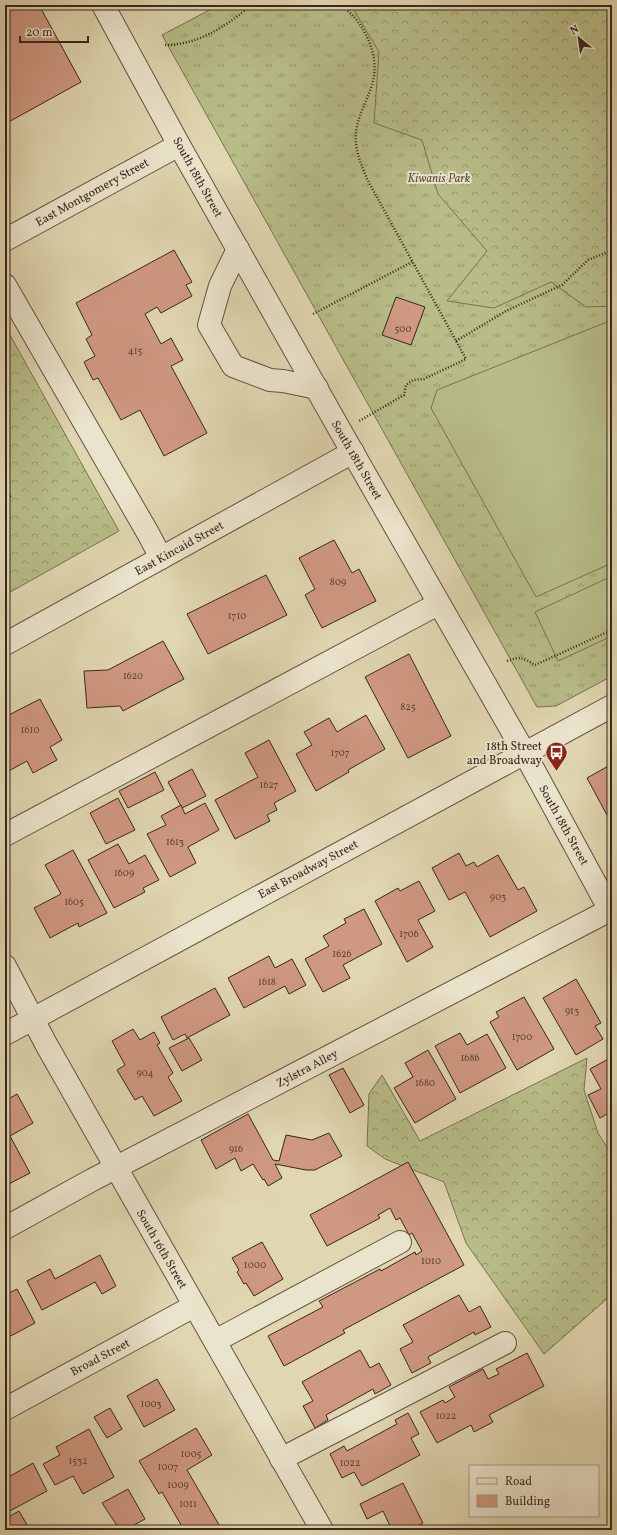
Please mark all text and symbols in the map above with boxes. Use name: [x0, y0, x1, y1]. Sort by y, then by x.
scale bar: [20, 18, 88, 44]
north arrow: [559, 18, 599, 58]
text: N: [568, 22, 582, 39]
text: 20 m: [26, 25, 53, 41]
street label: South 18th Street: [168, 134, 226, 221]
street label: East Montgomery Street: [33, 155, 152, 231]
park label: Kiwanis Park: [408, 171, 471, 187]
house number: 500: [395, 322, 411, 336]
house number: 415: [128, 344, 143, 358]
street label: South 18th Street: [327, 418, 385, 503]
street label: East Kincaid Street: [132, 518, 227, 580]
house number: 809: [330, 575, 346, 589]
house number: 1710: [228, 609, 246, 623]
house number: 1620: [123, 669, 143, 683]
house number: 825: [400, 700, 416, 714]
house number: 1610: [21, 723, 39, 737]
place label: 18th Street and Broadway: [467, 739, 543, 769]
bus stop icon: 18th Street and Broadway: [544, 740, 570, 773]
house number: 1707: [330, 746, 350, 760]
house number: 1627: [260, 778, 279, 792]
street label: South 18th Street: [534, 782, 592, 869]
house number: 1613: [166, 835, 184, 849]
street label: East Broadway Street: [256, 837, 361, 903]
house number: 1609: [114, 866, 134, 880]
house number: 903: [490, 890, 506, 904]
house number: 1605: [64, 895, 84, 909]
house number: 1706: [399, 927, 419, 941]
house number: 1626: [332, 947, 352, 961]
house number: 1618: [258, 975, 276, 989]
house number: 913: [565, 1004, 579, 1018]
house number: 1700: [512, 1030, 532, 1044]
street label: Zylstra Alley: [274, 1046, 341, 1092]
house number: 1686: [460, 1051, 480, 1065]
house number: 904: [136, 1066, 154, 1080]
house number: 1680: [415, 1076, 435, 1090]
house number: 916: [229, 1142, 243, 1156]
street label: South 16th Street: [132, 1207, 190, 1292]
house number: 1010: [421, 1254, 441, 1268]
house number: 1000: [244, 1258, 266, 1272]
street label: Broad Street: [68, 1335, 133, 1380]
house number: 1003: [141, 1397, 161, 1411]
house number: 1022: [436, 1409, 456, 1423]
house number: 1005: [181, 1447, 202, 1461]
house number: 1532: [68, 1454, 88, 1468]
house number: 1022: [340, 1456, 360, 1470]
house number: 1007: [158, 1460, 179, 1474]
legend: [469, 1465, 599, 1517]
text: Road: [505, 1474, 532, 1490]
house number: 1009: [167, 1478, 189, 1492]
text: Building: [505, 1494, 550, 1510]
house number: 1011: [179, 1497, 197, 1511]

